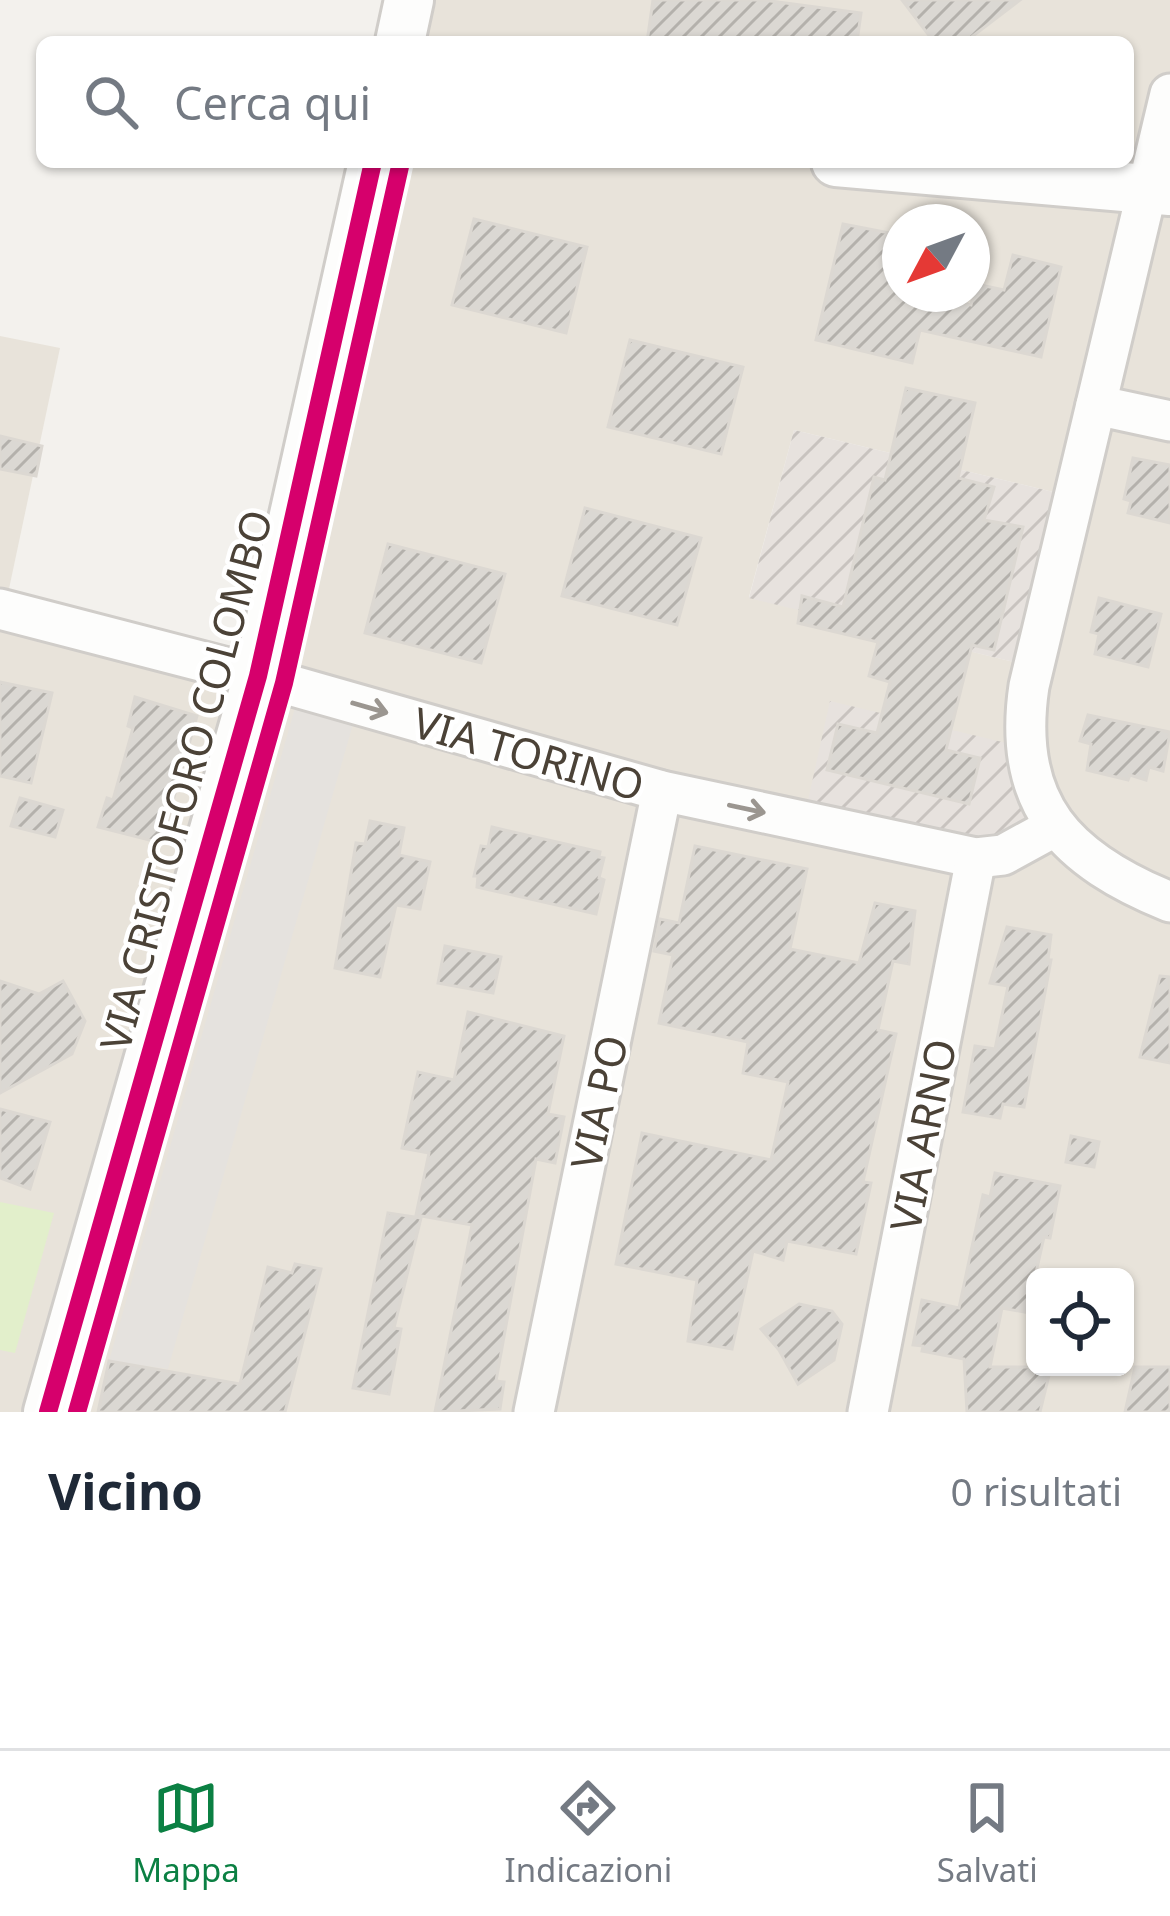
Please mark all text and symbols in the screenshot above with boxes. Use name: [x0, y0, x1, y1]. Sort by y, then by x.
search box: [36, 36, 1134, 168]
icon: search: [78, 69, 144, 135]
text: Cerca qui: [174, 72, 371, 133]
north arrow: [882, 204, 990, 312]
street label: VIA CRISTOFORO COLOMBO: [85, 503, 285, 1057]
street label: VIA TORINO: [407, 693, 651, 813]
one-way arrow: [350, 698, 388, 720]
one-way arrow: [727, 799, 765, 822]
street label: VIA PO: [556, 1030, 640, 1174]
street label: VIA ARNO: [875, 1034, 969, 1236]
map controls: [1026, 1268, 1134, 1376]
button: locate: [1026, 1268, 1134, 1376]
text: Vicino: [48, 1455, 203, 1525]
text: 0 risultati: [950, 1464, 1122, 1517]
tab: Mappa: [132, 1775, 240, 1892]
tab: Indicazioni: [505, 1775, 672, 1892]
tab: Salvati: [937, 1775, 1038, 1892]

